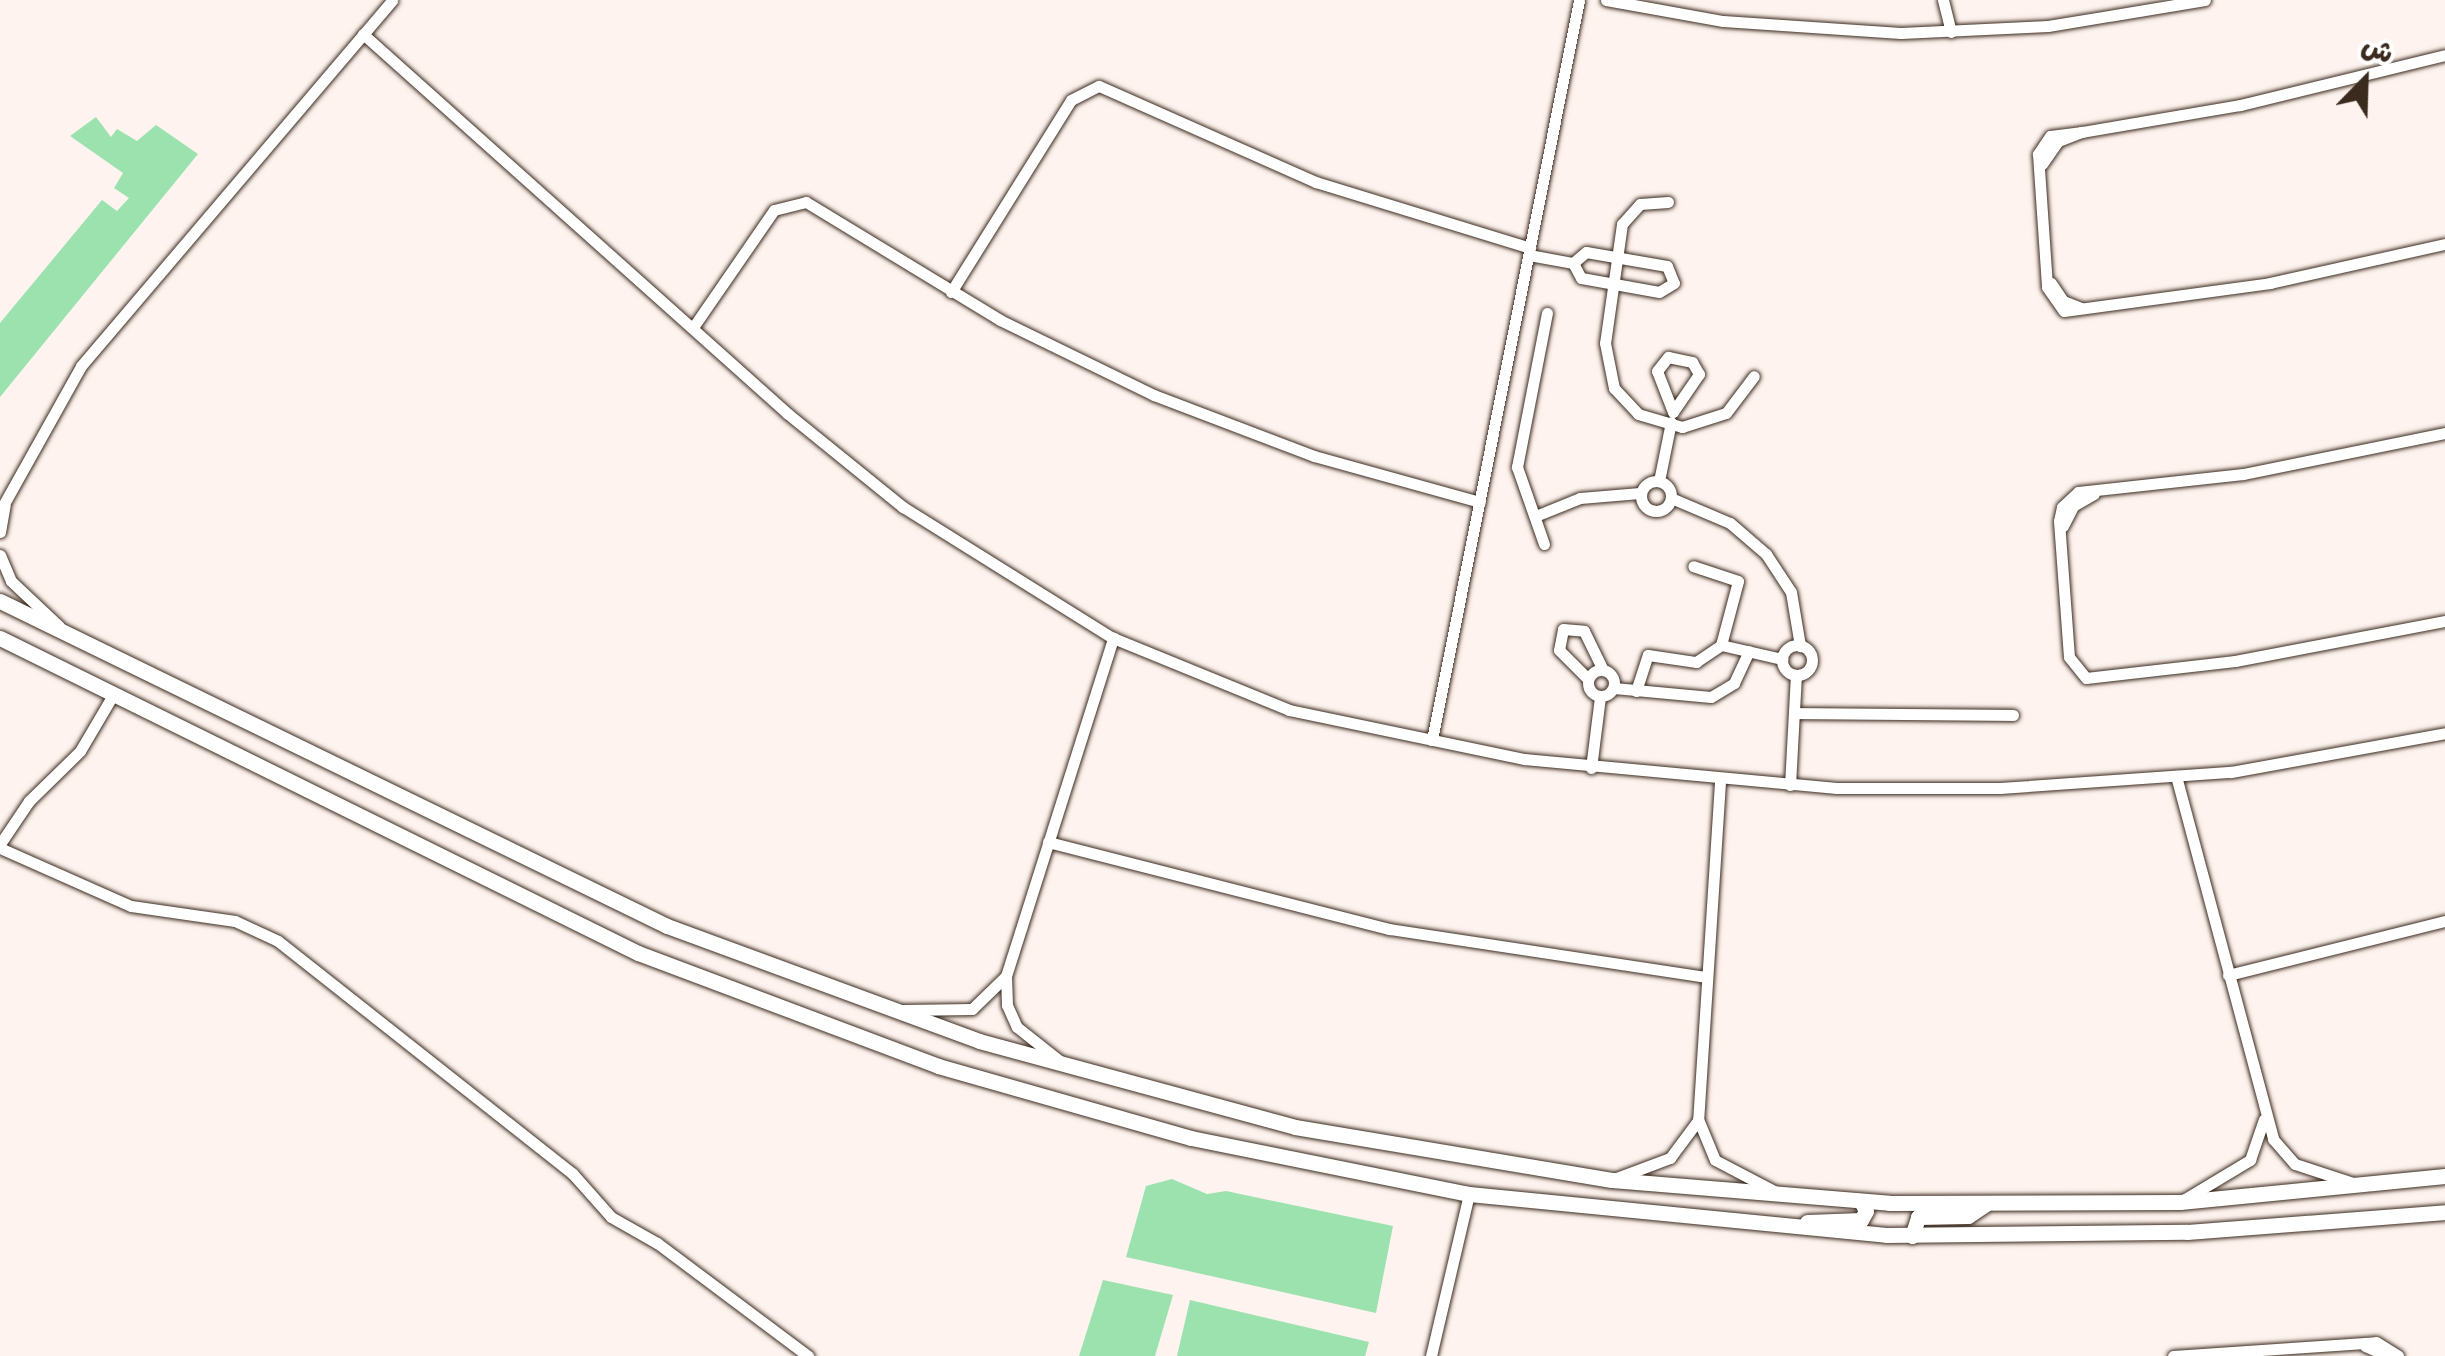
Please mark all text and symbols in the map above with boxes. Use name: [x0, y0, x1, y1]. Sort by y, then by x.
text: ش: [2355, 27, 2399, 77]
north arrow: [2315, 30, 2415, 130]

